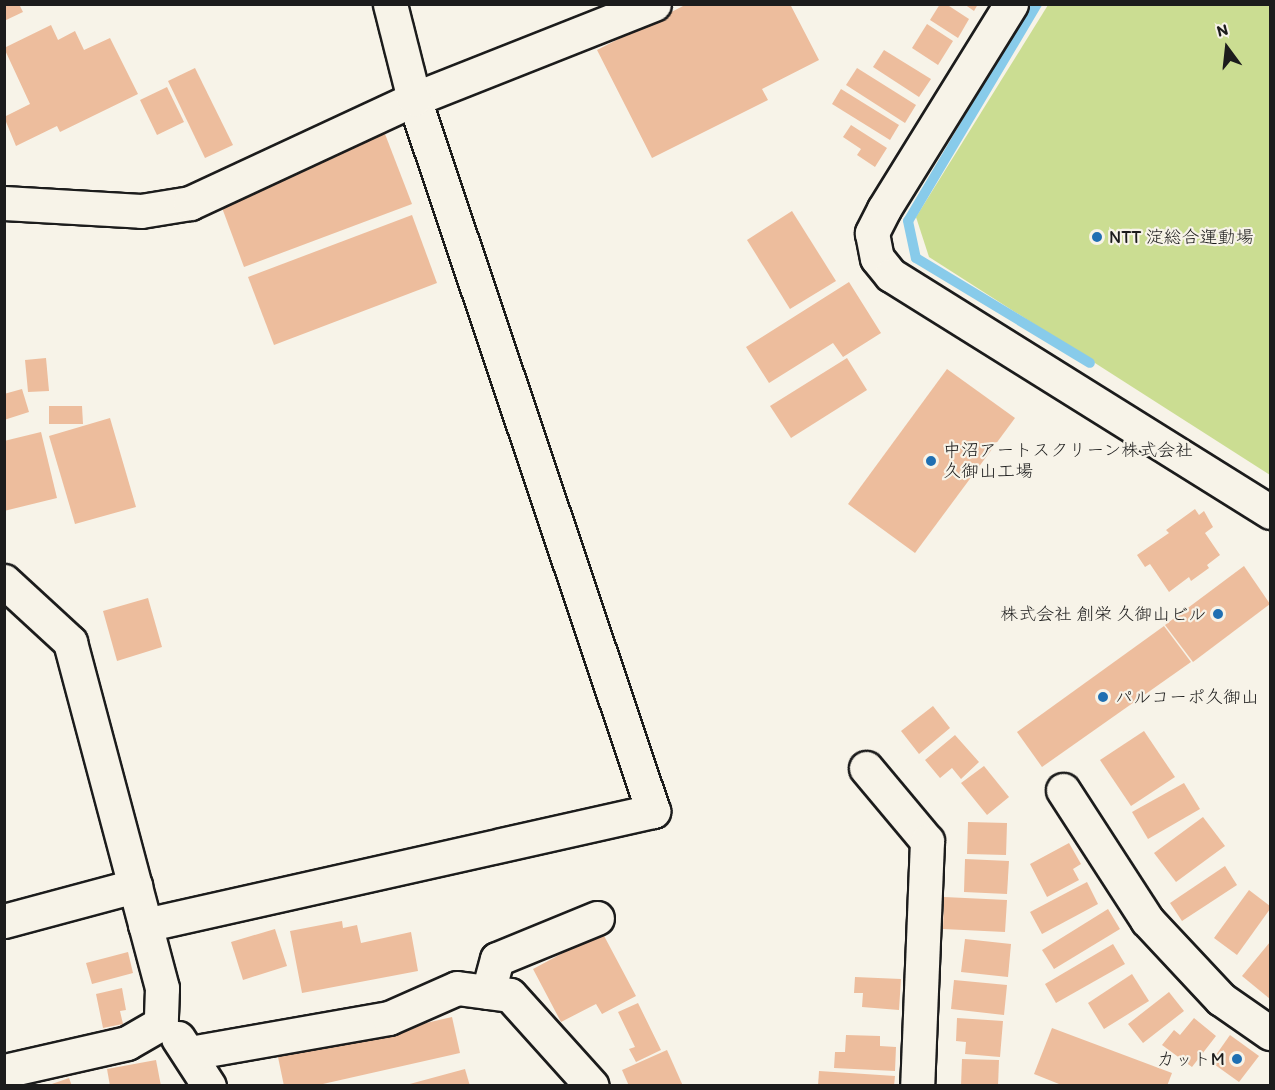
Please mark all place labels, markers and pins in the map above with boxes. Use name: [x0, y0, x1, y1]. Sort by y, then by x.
place label: NTT 淀総合運動場: [1109, 226, 1253, 248]
marker: NTT 淀総合運動場: [1090, 230, 1104, 244]
place label: 中沼アートスクリーン株式会社 久御山工場: [943, 440, 1194, 482]
marker: 中沼アートスクリーン株式会社 久御山工場: [924, 454, 938, 468]
place label: 株式会社 創栄 久御山ビル: [1000, 603, 1206, 625]
marker: 株式会社 創栄 久御山ビル: [1211, 607, 1225, 621]
place label: パルコーポ久御山: [1115, 686, 1259, 708]
marker: パルコーポ久御山: [1096, 690, 1110, 704]
place label: カットM: [1157, 1048, 1225, 1070]
marker: カットM: [1230, 1052, 1244, 1066]

